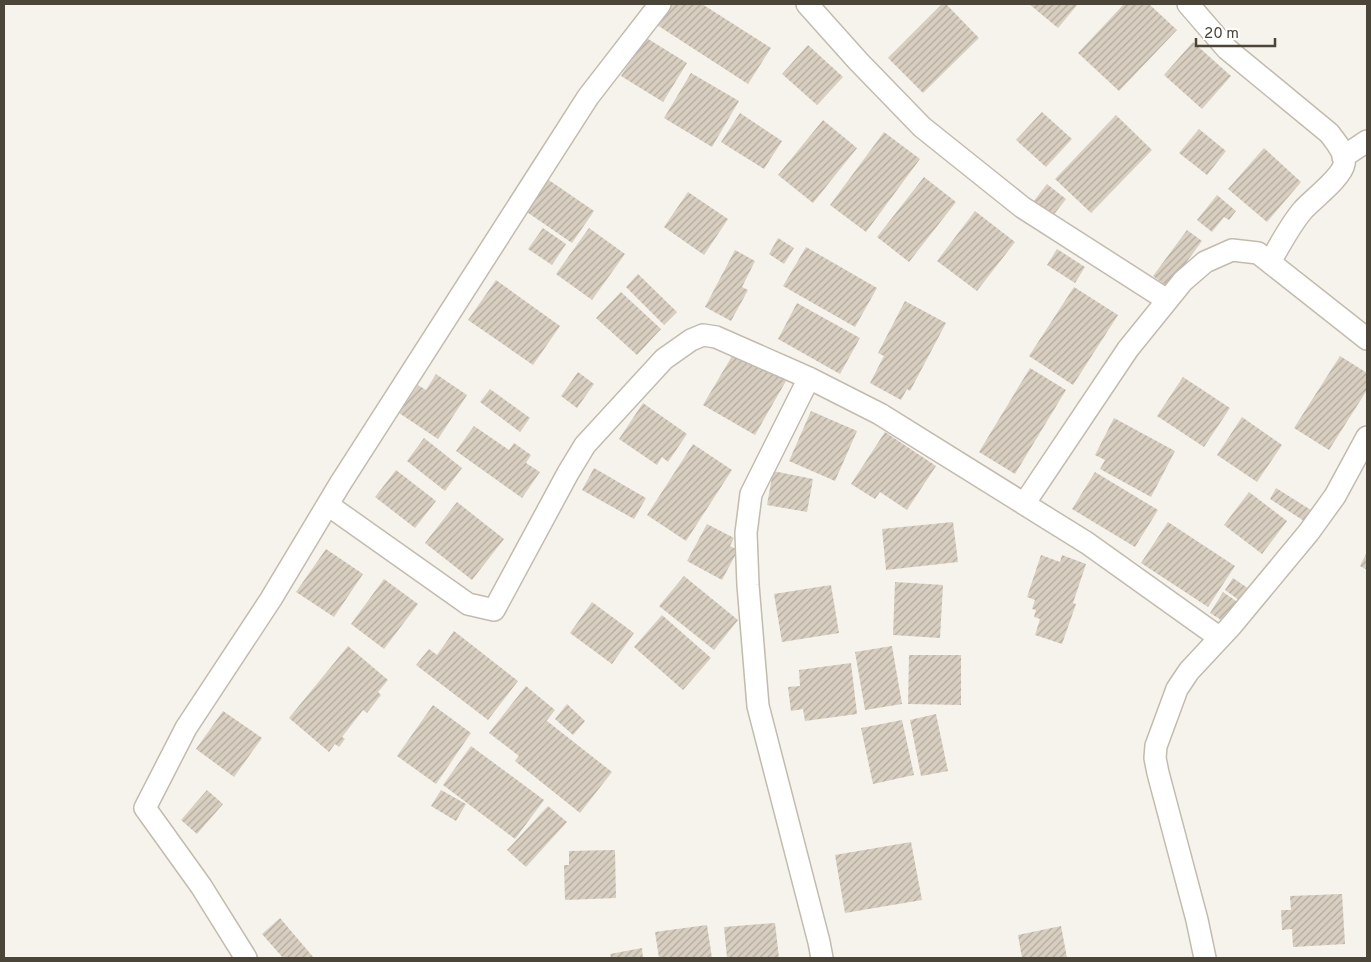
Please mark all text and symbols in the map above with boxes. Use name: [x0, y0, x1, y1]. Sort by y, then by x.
scale bar: [1196, 15, 1275, 47]
text: 20 m: [1204, 25, 1239, 44]

